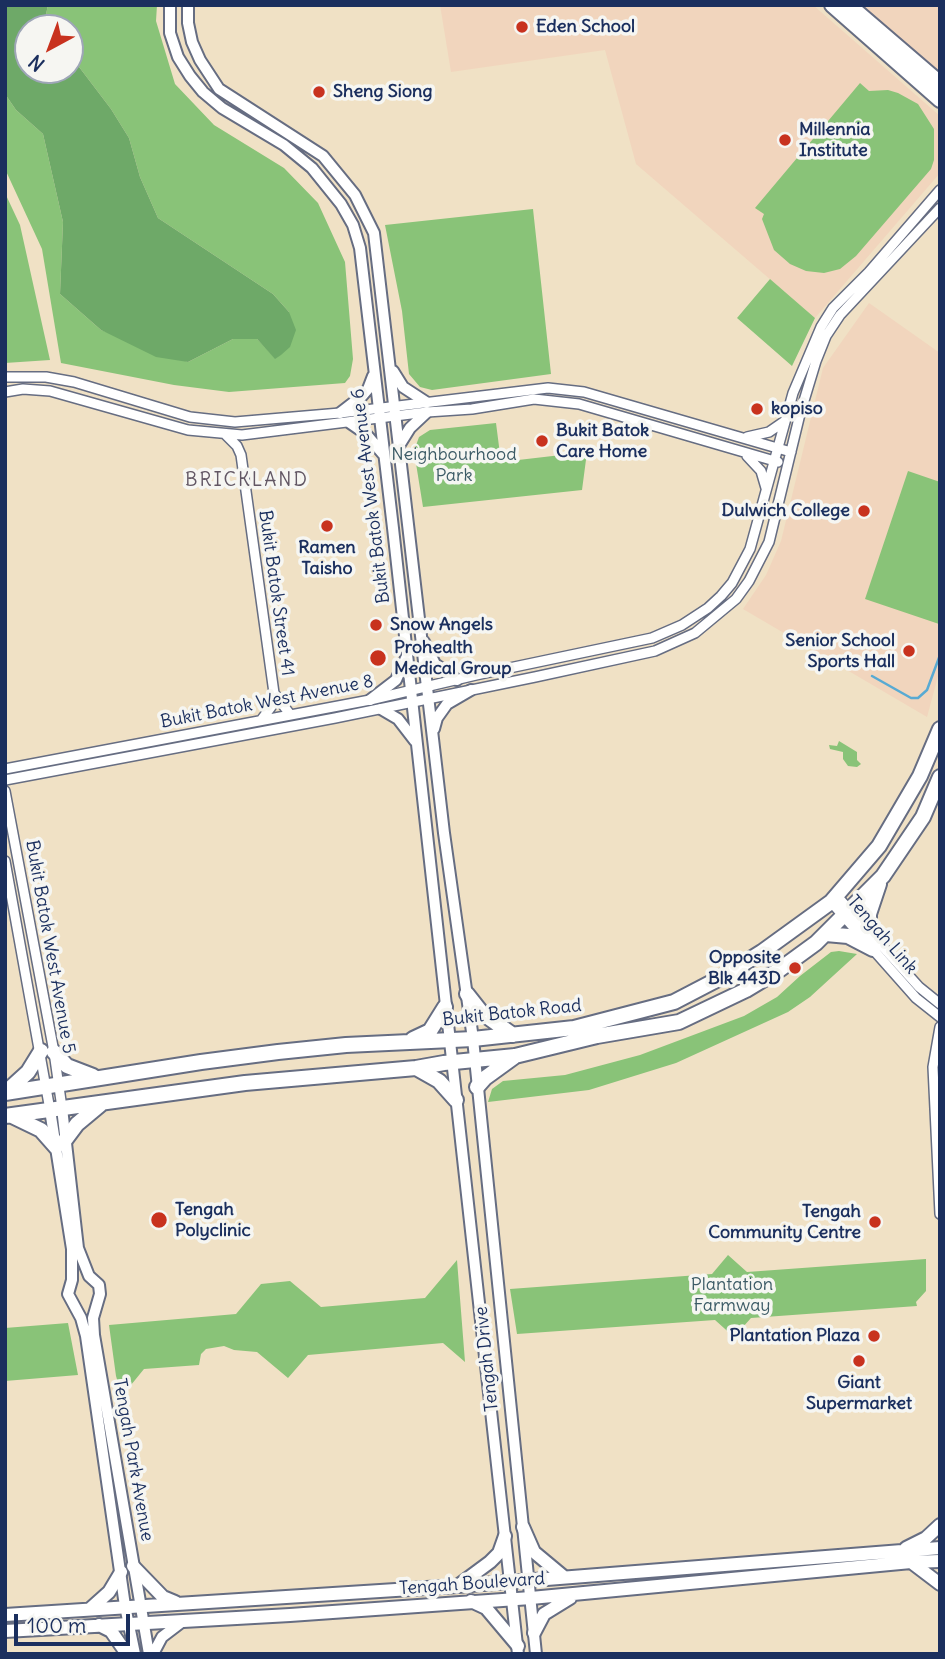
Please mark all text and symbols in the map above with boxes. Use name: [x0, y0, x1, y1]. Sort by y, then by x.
north arrow: [14, 14, 84, 84]
place label: Eden School: [536, 16, 635, 38]
marker: Eden School: [514, 19, 530, 35]
text: N: [24, 50, 49, 77]
place label: Sheng Siong: [333, 81, 432, 103]
marker: Sheng Siong: [311, 84, 327, 100]
place label: Millennia Institute: [799, 119, 870, 162]
marker: Millennia Institute: [777, 132, 793, 148]
street label: Bukit Batok West Avenue 6: [347, 387, 395, 605]
place label: kopiso: [771, 398, 823, 420]
marker: kopiso: [749, 401, 765, 417]
place label: Bukit Batok Care Home: [556, 420, 649, 462]
marker: Bukit Batok Care Home: [534, 433, 550, 449]
park label: Neighbourhood Park: [391, 444, 517, 486]
district label: BRICKLAND: [186, 470, 308, 492]
place label: Dulwich College: [721, 500, 850, 522]
marker: Dulwich College: [856, 503, 872, 519]
street label: Bukit Batok Street 41: [254, 509, 298, 677]
marker: Ramen Taisho: [319, 518, 335, 534]
place label: Ramen Taisho: [298, 537, 356, 580]
place label: Snow Angels: [390, 614, 493, 636]
marker: Snow Angels: [368, 617, 384, 633]
place label: Senior School Sports Hall: [785, 630, 895, 672]
place label: Prohealth Medical Group: [394, 637, 511, 680]
marker: Senior School Sports Hall: [901, 643, 917, 659]
marker: Prohealth Medical Group: [368, 648, 388, 668]
street label: Bukit Batok West Avenue 8: [159, 671, 375, 733]
street label: Bukit Batok West Avenue 5: [21, 839, 79, 1055]
street label: Tengah Link: [842, 891, 922, 979]
place label: Opposite Blk 443D: [708, 947, 781, 990]
marker: Opposite Blk 443D: [787, 960, 803, 976]
street label: Bukit Batok Road: [441, 995, 583, 1031]
place label: Tengah Polyclinic: [175, 1199, 251, 1242]
place label: Tengah Community Centre: [708, 1201, 861, 1244]
marker: Tengah Polyclinic: [149, 1210, 169, 1230]
marker: Tengah Community Centre: [867, 1214, 883, 1230]
park label: Plantation Farmway: [691, 1274, 773, 1316]
street label: Tengah Drive: [471, 1305, 503, 1413]
place label: Plantation Plaza: [729, 1325, 860, 1347]
marker: Plantation Plaza: [866, 1328, 882, 1344]
marker: Giant Supermarket: [851, 1353, 867, 1369]
place label: Giant Supermarket: [806, 1372, 912, 1414]
street label: Tengah Park Avenue: [108, 1377, 158, 1543]
street label: Tengah Boulevard: [398, 1568, 546, 1600]
scale bar: [18, 1600, 133, 1644]
text: 100 m: [27, 1612, 86, 1639]

